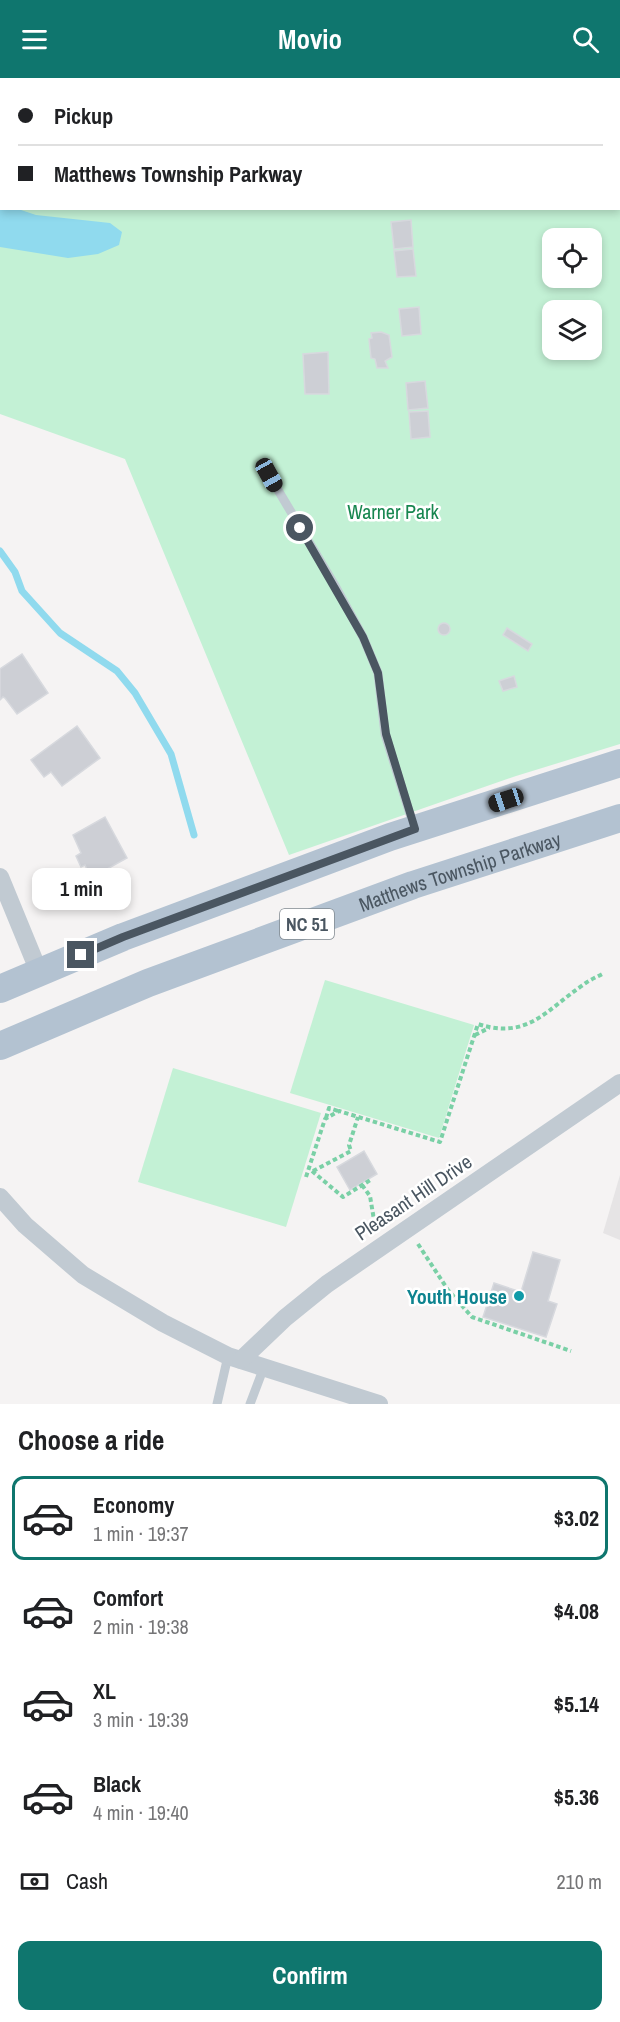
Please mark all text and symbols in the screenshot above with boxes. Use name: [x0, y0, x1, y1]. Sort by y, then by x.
text: Movio: [278, 21, 342, 57]
icon: menu: [18, 23, 51, 56]
icon: search: [569, 23, 602, 56]
text: Pickup: [54, 101, 113, 131]
text: Matthews Township Parkway: [54, 159, 302, 189]
map controls: [542, 228, 602, 360]
button: locate: [542, 228, 602, 288]
button: layers: [542, 300, 602, 360]
car: [252, 455, 286, 495]
park label: Warner Park: [347, 498, 440, 525]
route start: [286, 514, 313, 541]
car: [486, 786, 526, 814]
street label: Matthews Township Parkway: [355, 824, 565, 917]
callout: 1 min: [32, 868, 130, 910]
text: 1 min: [60, 875, 103, 902]
road number: NC 51: [280, 909, 334, 939]
route end: [67, 941, 94, 968]
street label: Pleasant Hill Drive: [349, 1148, 477, 1246]
place label: Youth House: [407, 1283, 507, 1310]
marker: Youth House: [512, 1289, 526, 1303]
text: Choose a ride: [18, 1422, 164, 1458]
text: Economy: [93, 1490, 174, 1520]
icon: car: [21, 1491, 75, 1545]
text: $3.02: [554, 1503, 599, 1533]
text: 1 min · 19:37: [93, 1520, 189, 1547]
text: Comfort: [93, 1583, 163, 1613]
icon: car: [21, 1584, 75, 1638]
text: $4.08: [554, 1596, 599, 1626]
text: 2 min · 19:38: [93, 1613, 189, 1640]
text: XL: [93, 1676, 116, 1706]
icon: car: [21, 1677, 75, 1731]
text: $5.14: [554, 1689, 599, 1719]
text: 3 min · 19:39: [93, 1706, 189, 1733]
text: Black: [93, 1769, 141, 1799]
icon: car: [21, 1770, 75, 1824]
text: $5.36: [554, 1782, 599, 1812]
text: 4 min · 19:40: [93, 1799, 189, 1826]
icon: cash: [18, 1865, 51, 1898]
text: Cash: [66, 1866, 108, 1896]
text: 210 m: [556, 1868, 602, 1895]
button: Confirm: [18, 1941, 602, 2010]

